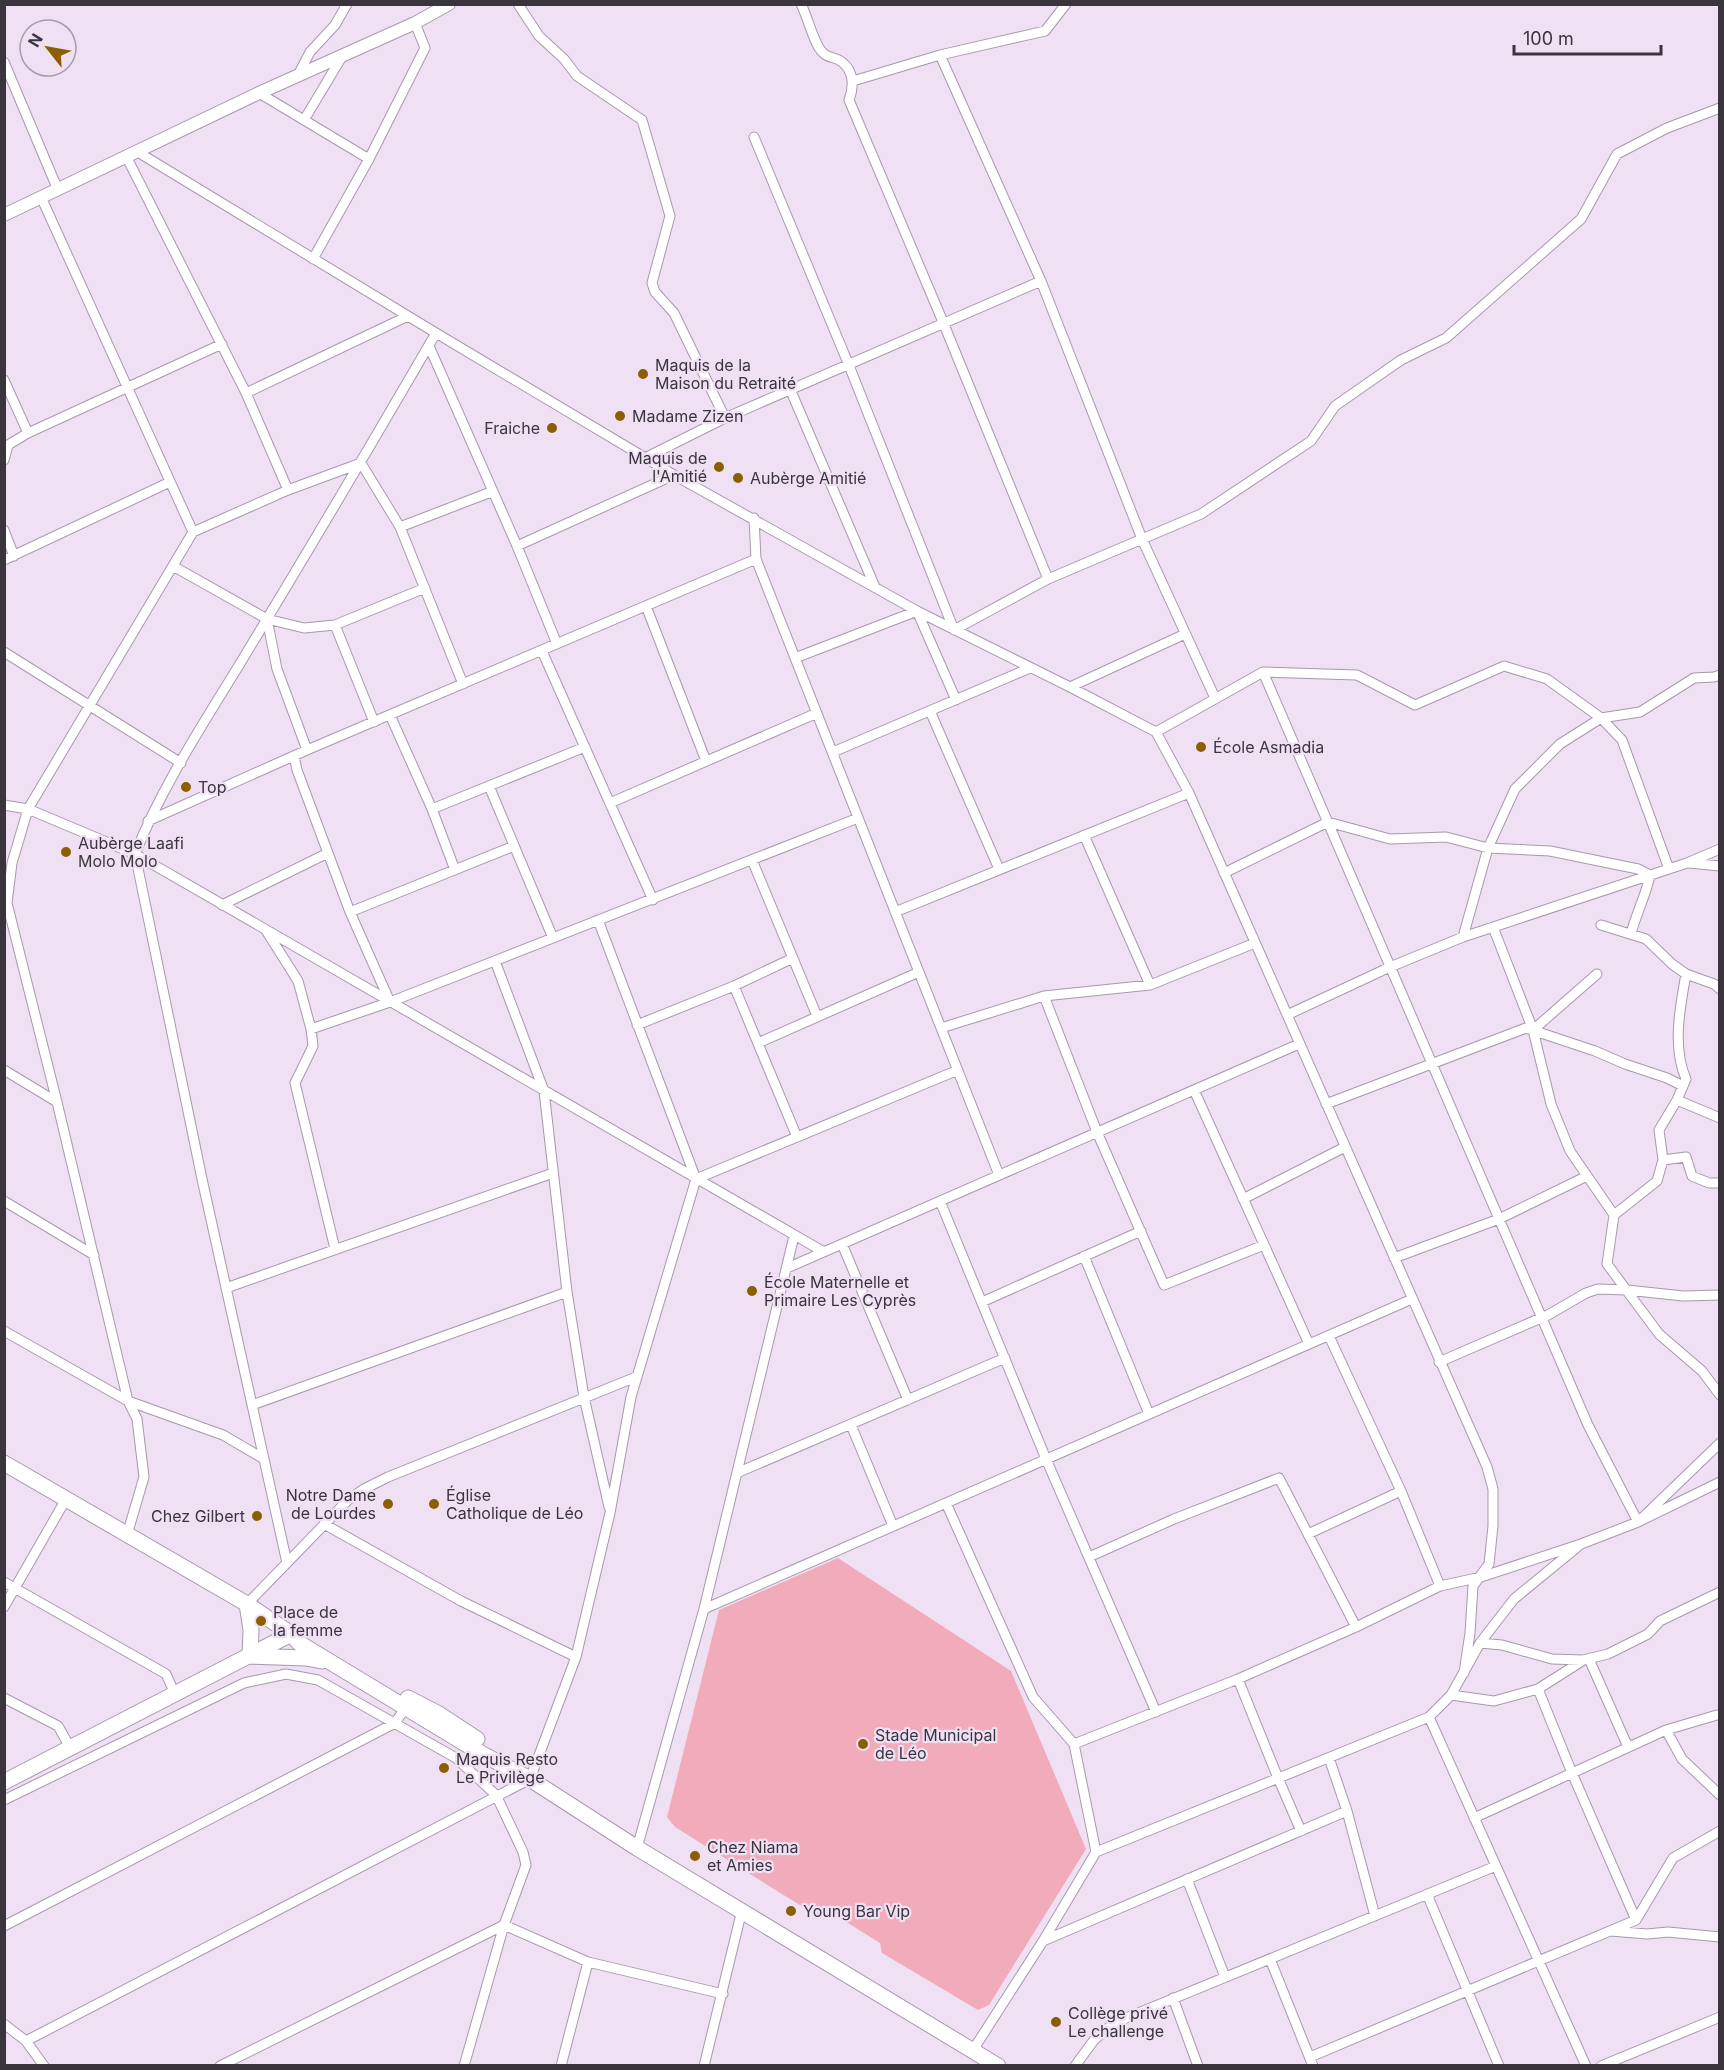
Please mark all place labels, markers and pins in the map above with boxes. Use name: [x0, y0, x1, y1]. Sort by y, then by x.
place label: Maquis de la Maison du Retraité: [655, 355, 796, 393]
marker: Maquis de la Maison du Retraité: [636, 367, 650, 381]
place label: Madame Zizen: [632, 406, 743, 426]
marker: Madame Zizen: [613, 409, 627, 423]
place label: Fraiche: [484, 418, 540, 438]
marker: Fraiche: [545, 421, 559, 435]
place label: Maquis de l'Amitié: [628, 448, 707, 486]
marker: Maquis de l'Amitié: [712, 460, 726, 474]
place label: Aubèrge Amitié: [750, 468, 866, 488]
marker: Aubèrge Amitié: [731, 471, 745, 485]
place label: École Asmadia: [1213, 737, 1324, 757]
marker: École Asmadia: [1194, 740, 1208, 754]
place label: Top: [198, 777, 226, 797]
marker: Top: [179, 780, 193, 794]
place label: Aubèrge Laafi Molo Molo: [78, 833, 184, 871]
marker: Aubèrge Laafi Molo Molo: [59, 845, 73, 859]
place label: École Maternelle et Primaire Les Cyprès: [764, 1272, 916, 1310]
marker: École Maternelle et Primaire Les Cyprès: [745, 1284, 759, 1298]
place label: Notre Dame de Lourdes: [286, 1485, 376, 1523]
place label: Église Catholique de Léo: [446, 1485, 583, 1523]
marker: Notre Dame de Lourdes: [381, 1497, 395, 1511]
marker: Église Catholique de Léo: [427, 1497, 441, 1511]
place label: Chez Gilbert: [151, 1506, 245, 1526]
marker: Chez Gilbert: [250, 1509, 264, 1523]
place label: Place de la femme: [273, 1602, 343, 1640]
marker: Place de la femme: [254, 1614, 268, 1628]
place label: Stade Municipal de Léo: [875, 1725, 996, 1763]
marker: Stade Municipal de Léo: [856, 1737, 870, 1751]
place label: Maquis Resto Le Privilège: [456, 1749, 558, 1787]
marker: Maquis Resto Le Privilège: [437, 1761, 451, 1775]
place label: Chez Niama et Amies: [707, 1837, 799, 1875]
marker: Chez Niama et Amies: [688, 1849, 702, 1863]
place label: Young Bar Vip: [803, 1901, 910, 1921]
marker: Young Bar Vip: [784, 1904, 798, 1918]
place label: Collège privé Le challenge: [1068, 2003, 1168, 2041]
marker: Collège privé Le challenge: [1049, 2015, 1063, 2029]

